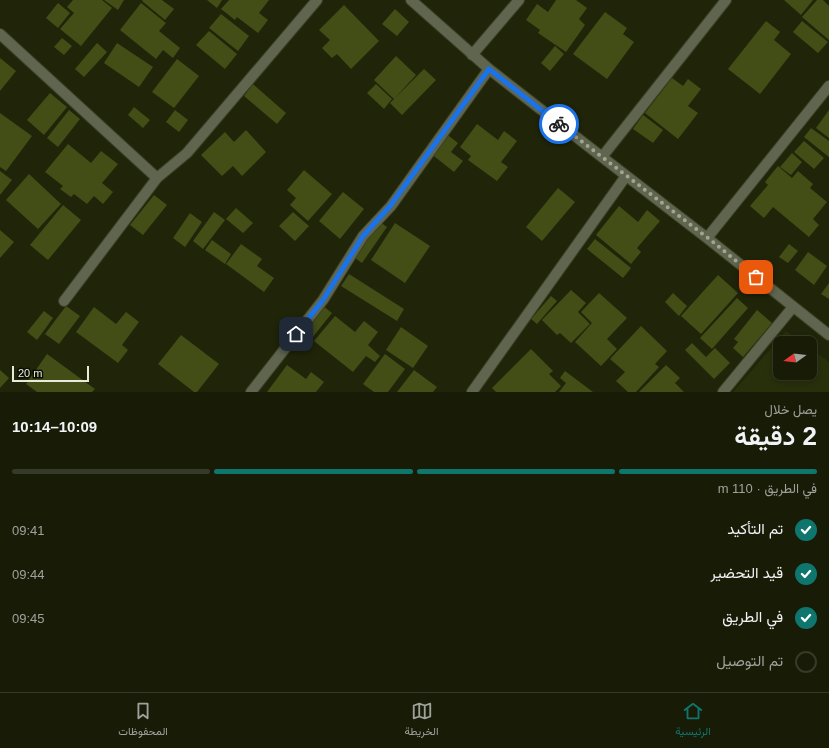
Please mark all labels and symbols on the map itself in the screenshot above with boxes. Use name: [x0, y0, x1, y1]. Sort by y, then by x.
courier: [539, 104, 579, 144]
pin: [739, 260, 773, 294]
pin: [279, 317, 313, 351]
north arrow: [773, 336, 817, 380]
scale bar: [12, 364, 89, 383]

